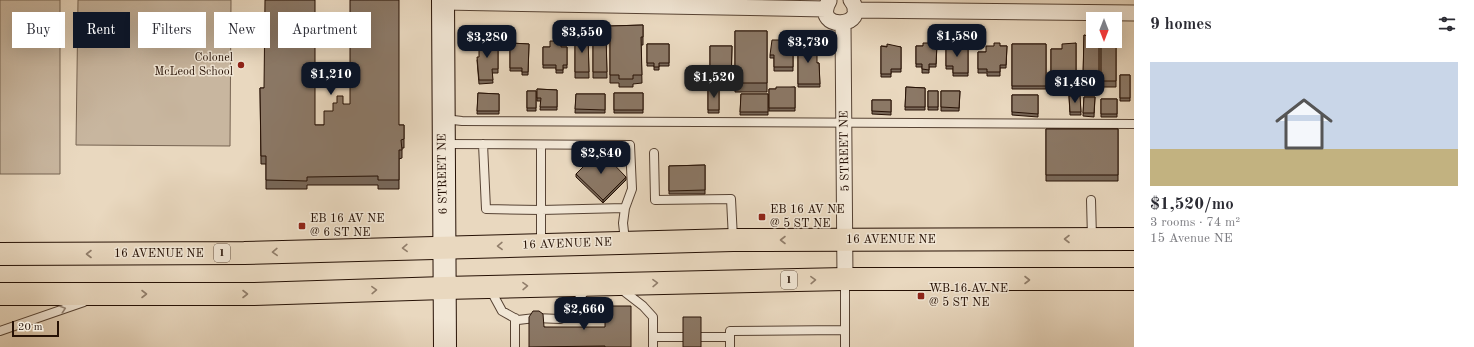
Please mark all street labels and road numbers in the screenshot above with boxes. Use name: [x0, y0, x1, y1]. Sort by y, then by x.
street label: 5 STREET NE: [837, 110, 852, 192]
street label: 6 STREET NE: [436, 133, 450, 215]
street label: 16 AVENUE NE: [846, 234, 936, 246]
street label: 16 AVENUE NE: [522, 236, 612, 252]
road number: 1: [214, 244, 230, 262]
street label: 16 AVENUE NE: [114, 248, 204, 260]
road number: 1: [781, 271, 797, 289]

